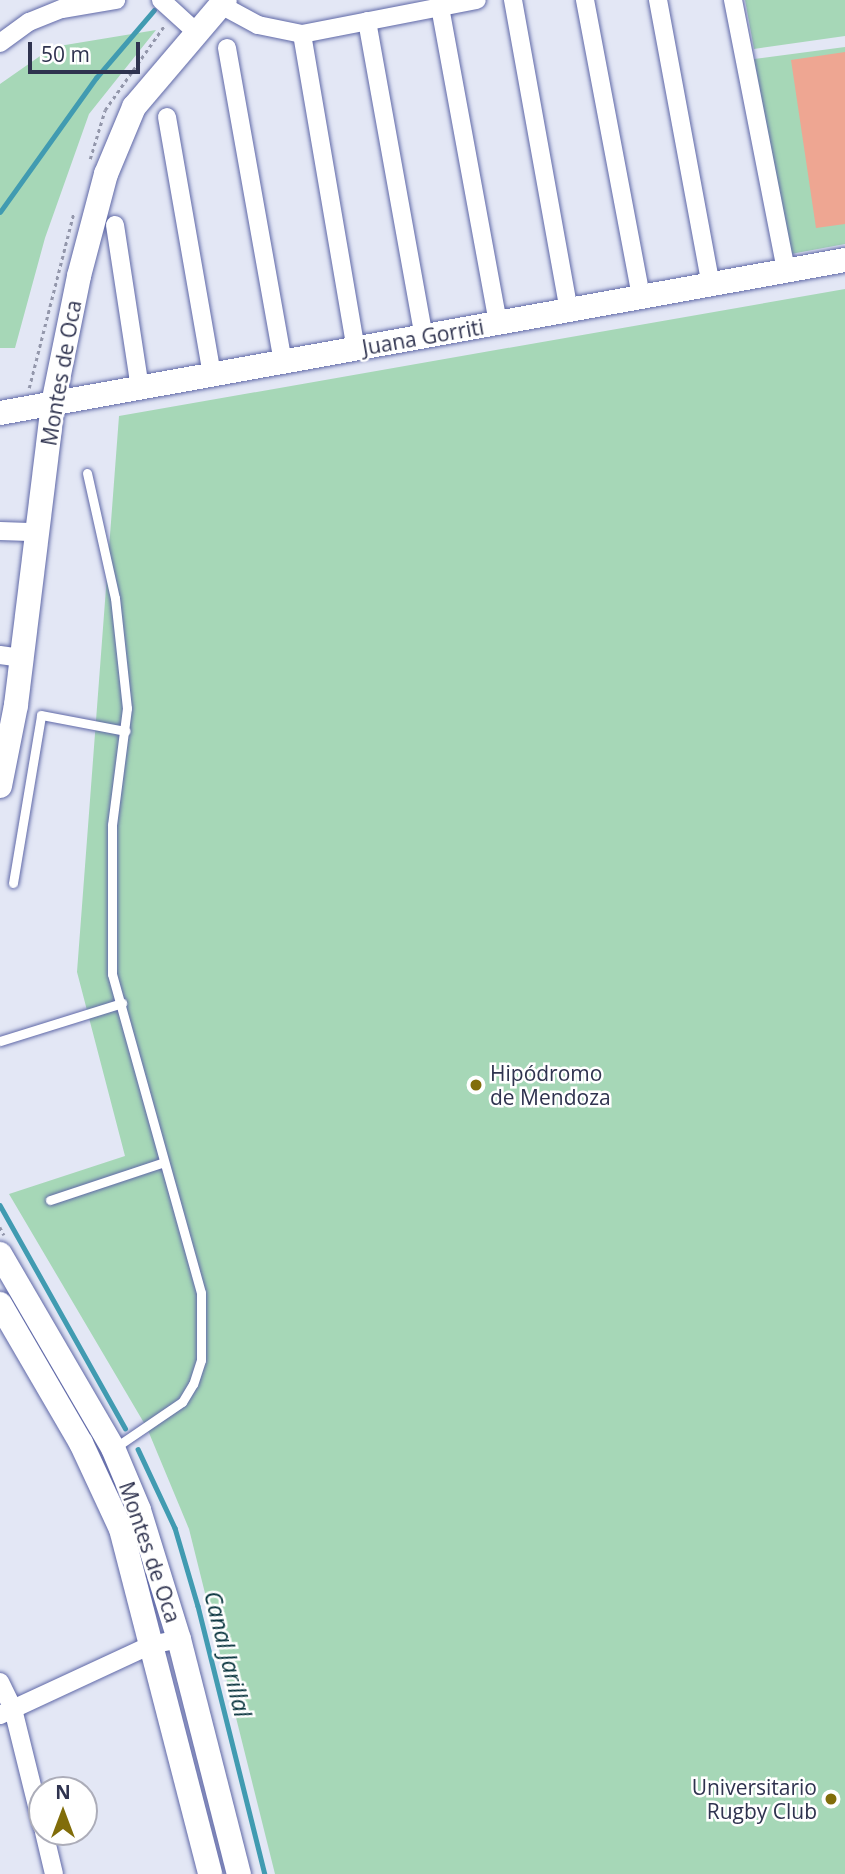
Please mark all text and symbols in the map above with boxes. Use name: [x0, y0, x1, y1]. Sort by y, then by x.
scale bar: [32, 28, 144, 72]
text: 50 m: [41, 40, 90, 68]
street label: Montes de Oca: [36, 298, 86, 448]
street label: Juana Gorriti: [360, 314, 486, 360]
place label: Hipódromo de Mendoza: [490, 1060, 611, 1110]
marker: Hipódromo de Mendoza: [468, 1077, 484, 1093]
street label: Montes de Oca: [114, 1478, 186, 1626]
water label: Canal Jarillal: [199, 1588, 257, 1720]
place label: Universitario Rugby Club: [692, 1774, 817, 1824]
north arrow: [28, 1776, 98, 1846]
text: N: [55, 1779, 71, 1805]
marker: Universitario Rugby Club: [823, 1791, 839, 1807]

